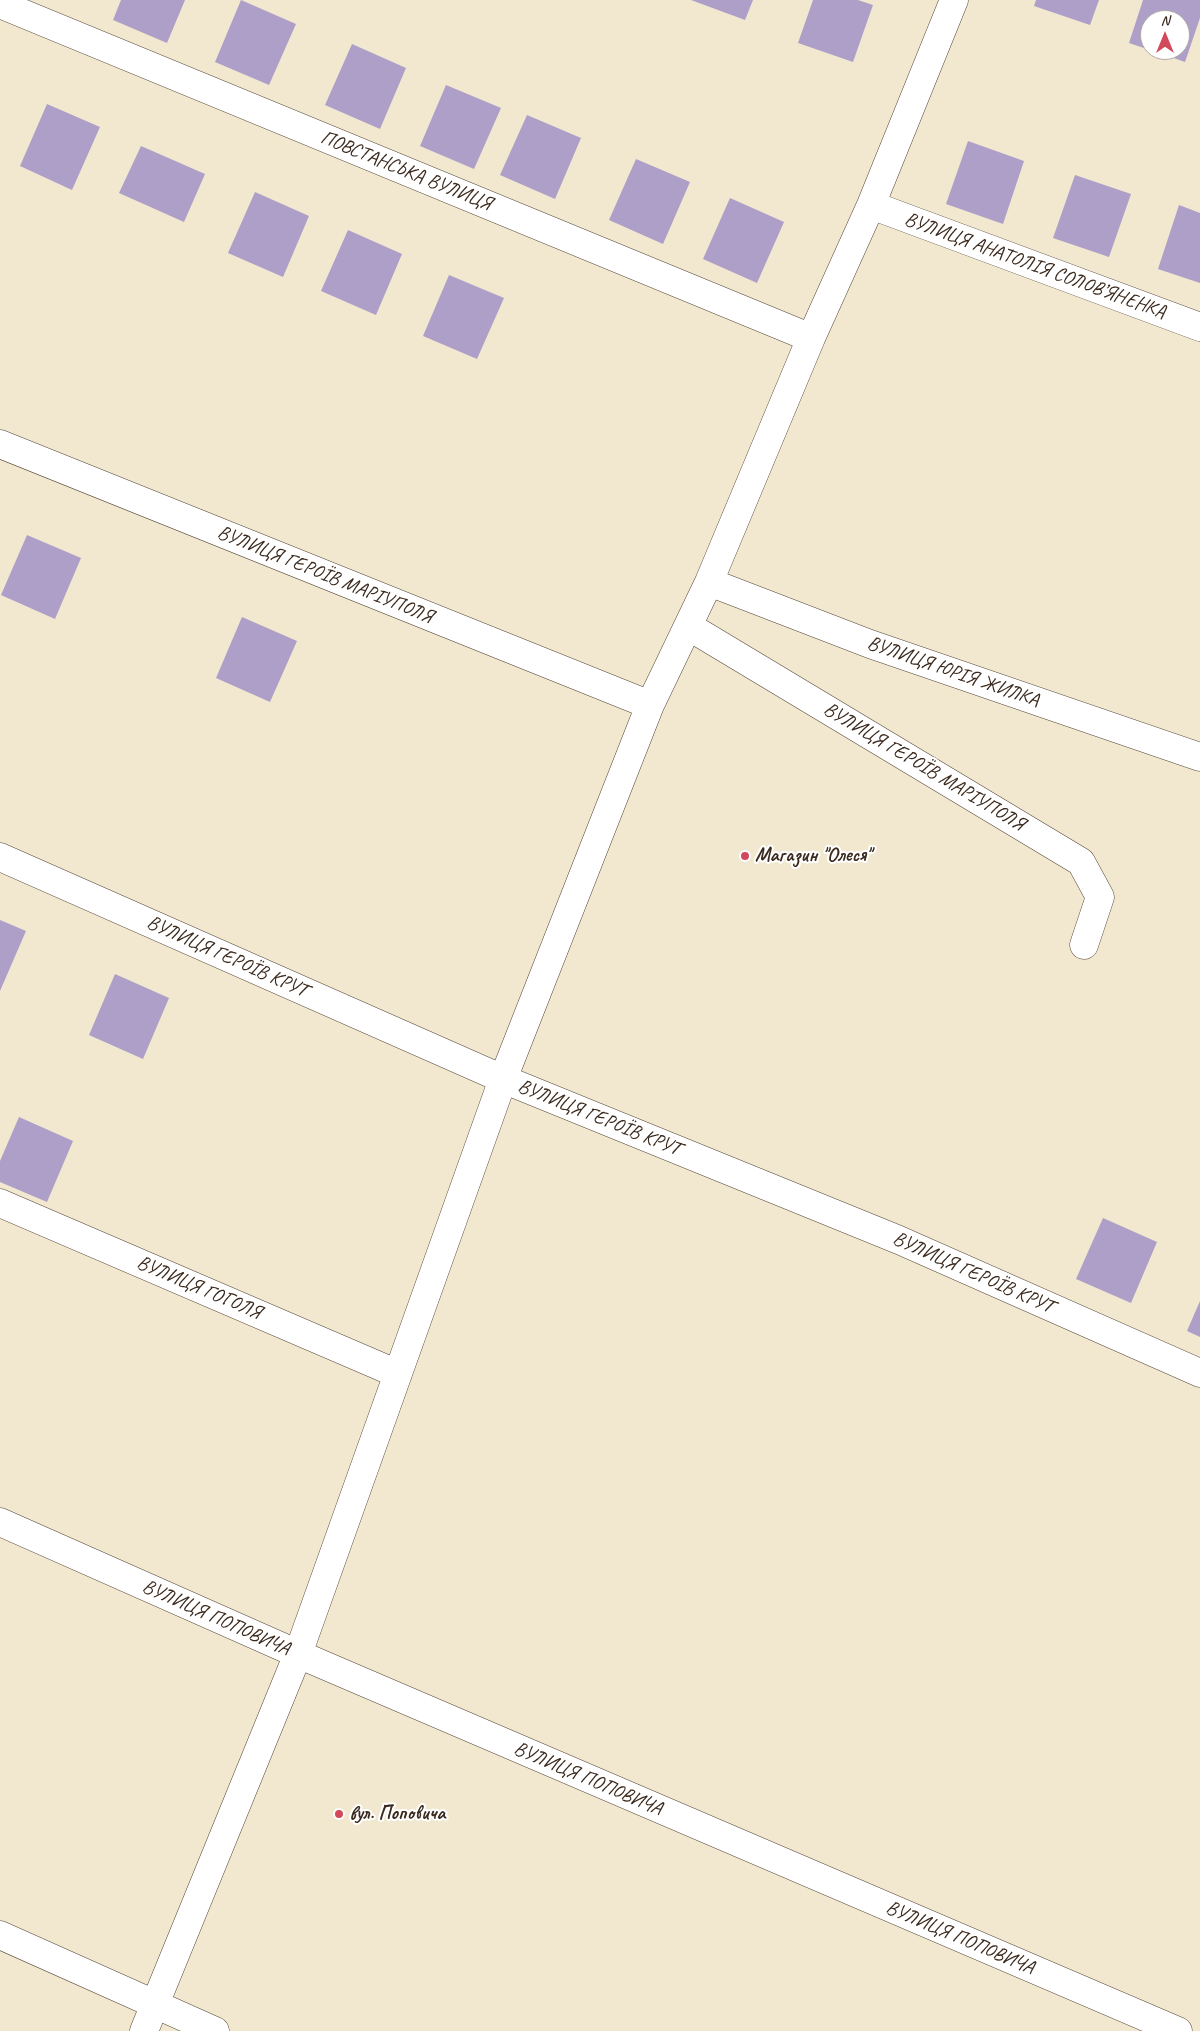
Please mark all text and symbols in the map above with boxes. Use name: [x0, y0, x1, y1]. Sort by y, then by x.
north arrow: [1140, 10, 1190, 60]
text: N: [1161, 12, 1169, 29]
street label: ПОВСТАНСЬКА ВУЛИЦЯ: [317, 126, 495, 216]
street label: ВУЛИЦЯ АНАТОЛІЯ СОЛОВ’ЯНЕНКА: [901, 208, 1169, 324]
street label: ВУЛИЦЯ ГЕРОЇВ МАРІУПОЛЯ: [214, 521, 436, 629]
street label: ВУЛИЦЯ ЮРІЯ ЖИЛКА: [864, 631, 1042, 713]
street label: ВУЛИЦЯ ГЕРОЇВ МАРІУПОЛЯ: [819, 697, 1029, 837]
place label: Магазин "Олеся": [755, 844, 871, 868]
marker: Магазин "Олеся": [739, 850, 751, 862]
street label: ВУЛИЦЯ ГЕРОЇВ КРУТ: [143, 911, 311, 1003]
street label: ВУЛИЦЯ ГЕРОЇВ КРУТ: [514, 1074, 684, 1162]
street label: ВУЛИЦЯ ГЕРОЇВ КРУТ: [889, 1227, 1057, 1319]
street label: ВУЛИЦЯ ГОГОЛЯ: [133, 1251, 265, 1325]
street label: ВУЛИЦЯ ПОПОВИЧА: [139, 1575, 293, 1661]
street label: ВУЛИЦЯ ПОПОВИЧА: [510, 1737, 666, 1821]
place label: вул. Поповича: [349, 1802, 445, 1826]
marker: вул. Поповича: [333, 1808, 345, 1820]
street label: ВУЛИЦЯ ПОПОВИЧА: [882, 1896, 1038, 1980]

